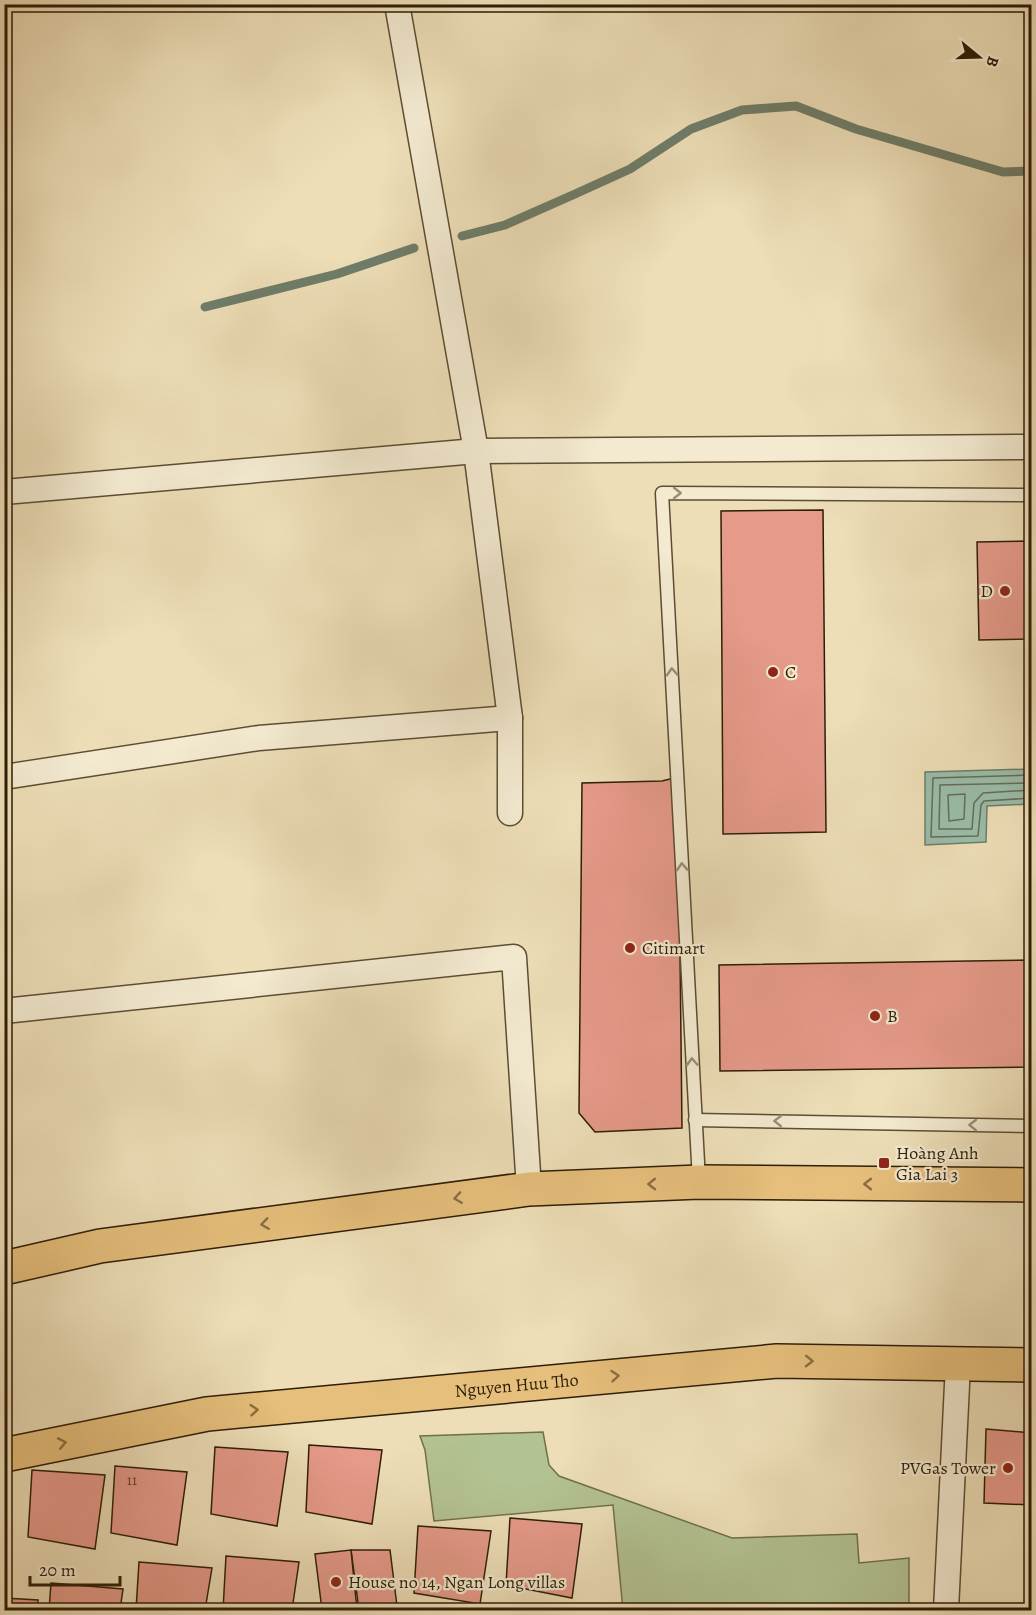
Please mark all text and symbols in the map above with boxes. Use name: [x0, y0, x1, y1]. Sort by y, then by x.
north arrow: [949, 27, 1009, 87]
text: B: [980, 53, 1004, 70]
one-way arrow: [673, 487, 682, 499]
place label: D: [980, 579, 993, 603]
marker: D: [998, 584, 1012, 598]
place label: C: [785, 660, 796, 684]
marker: C: [766, 665, 780, 679]
one-way arrow: [665, 668, 678, 677]
one-way arrow: [676, 863, 689, 872]
place label: Citimart: [642, 936, 705, 960]
marker: Citimart: [623, 941, 637, 955]
place label: B: [887, 1004, 898, 1028]
marker: B: [868, 1009, 882, 1023]
one-way arrow: [686, 1057, 699, 1066]
one-way arrow: [774, 1115, 783, 1127]
one-way arrow: [969, 1118, 978, 1131]
place label: Hoàng Anh Gia Lai 3: [896, 1141, 979, 1186]
marker: Hoàng Anh Gia Lai 3: [877, 1156, 891, 1170]
one-way arrow: [648, 1177, 657, 1190]
one-way arrow: [864, 1178, 873, 1190]
one-way arrow: [453, 1192, 462, 1204]
one-way arrow: [260, 1218, 269, 1230]
one-way arrow: [805, 1355, 814, 1368]
street label: Nguyen Huu Tho: [454, 1368, 579, 1403]
one-way arrow: [611, 1370, 620, 1383]
one-way arrow: [249, 1404, 258, 1417]
one-way arrow: [57, 1437, 67, 1450]
place label: PVGas Tower: [900, 1456, 996, 1480]
marker: PVGas Tower: [1001, 1461, 1015, 1475]
house number: 11: [127, 1470, 137, 1490]
scale bar: [30, 1549, 120, 1587]
text: 20 m: [39, 1558, 76, 1582]
place label: House no 14, Ngan Long villas: [348, 1570, 565, 1594]
marker: House no 14, Ngan Long villas: [329, 1575, 343, 1589]

